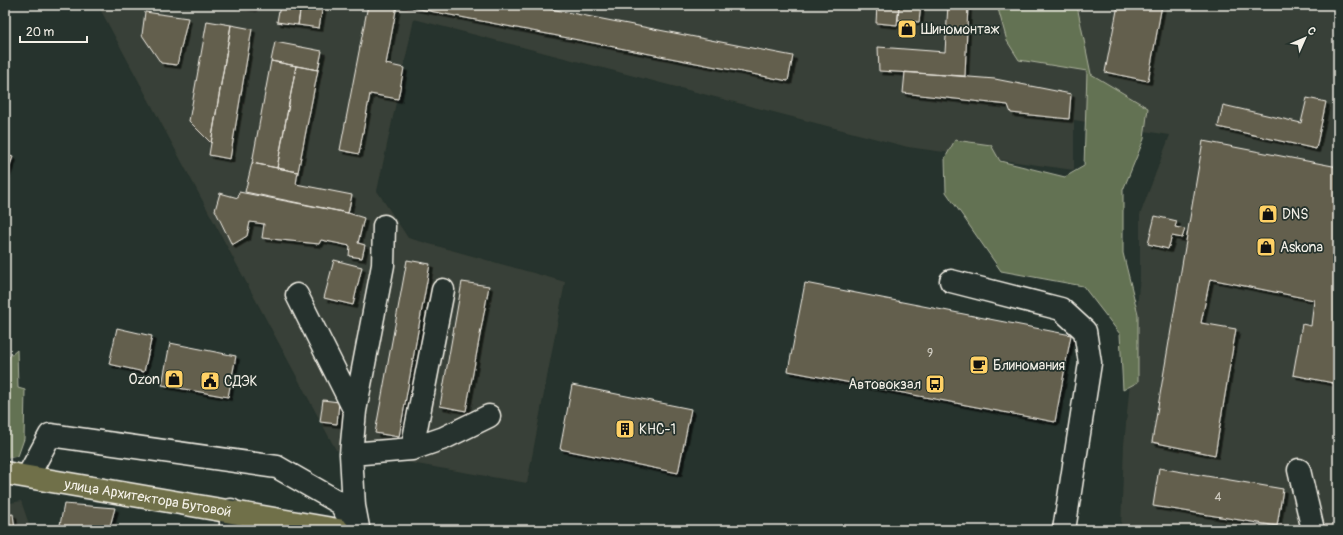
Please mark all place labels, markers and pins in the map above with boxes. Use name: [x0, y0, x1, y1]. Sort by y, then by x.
shop icon: Шиномонтаж: [896, 18, 918, 40]
place label: Шиномонтаж: [921, 21, 999, 38]
shop icon: DNS: [1257, 203, 1279, 225]
place label: DNS: [1282, 206, 1308, 223]
shop icon: Askona: [1255, 236, 1277, 258]
place label: Askona: [1280, 239, 1323, 256]
cafe icon: Блиномания: [968, 354, 990, 376]
place label: Блиномания: [993, 357, 1065, 374]
shop icon: Ozon: [163, 368, 185, 390]
public building icon: СДЭК: [199, 370, 221, 392]
place label: Ozon: [129, 371, 160, 388]
place label: СДЭК: [224, 373, 258, 390]
bus stop icon: Автовокзал: [924, 373, 946, 395]
place label: Автовокзал: [848, 376, 921, 393]
building icon: КНС-1: [614, 418, 636, 440]
place label: КНС-1: [639, 421, 676, 438]

